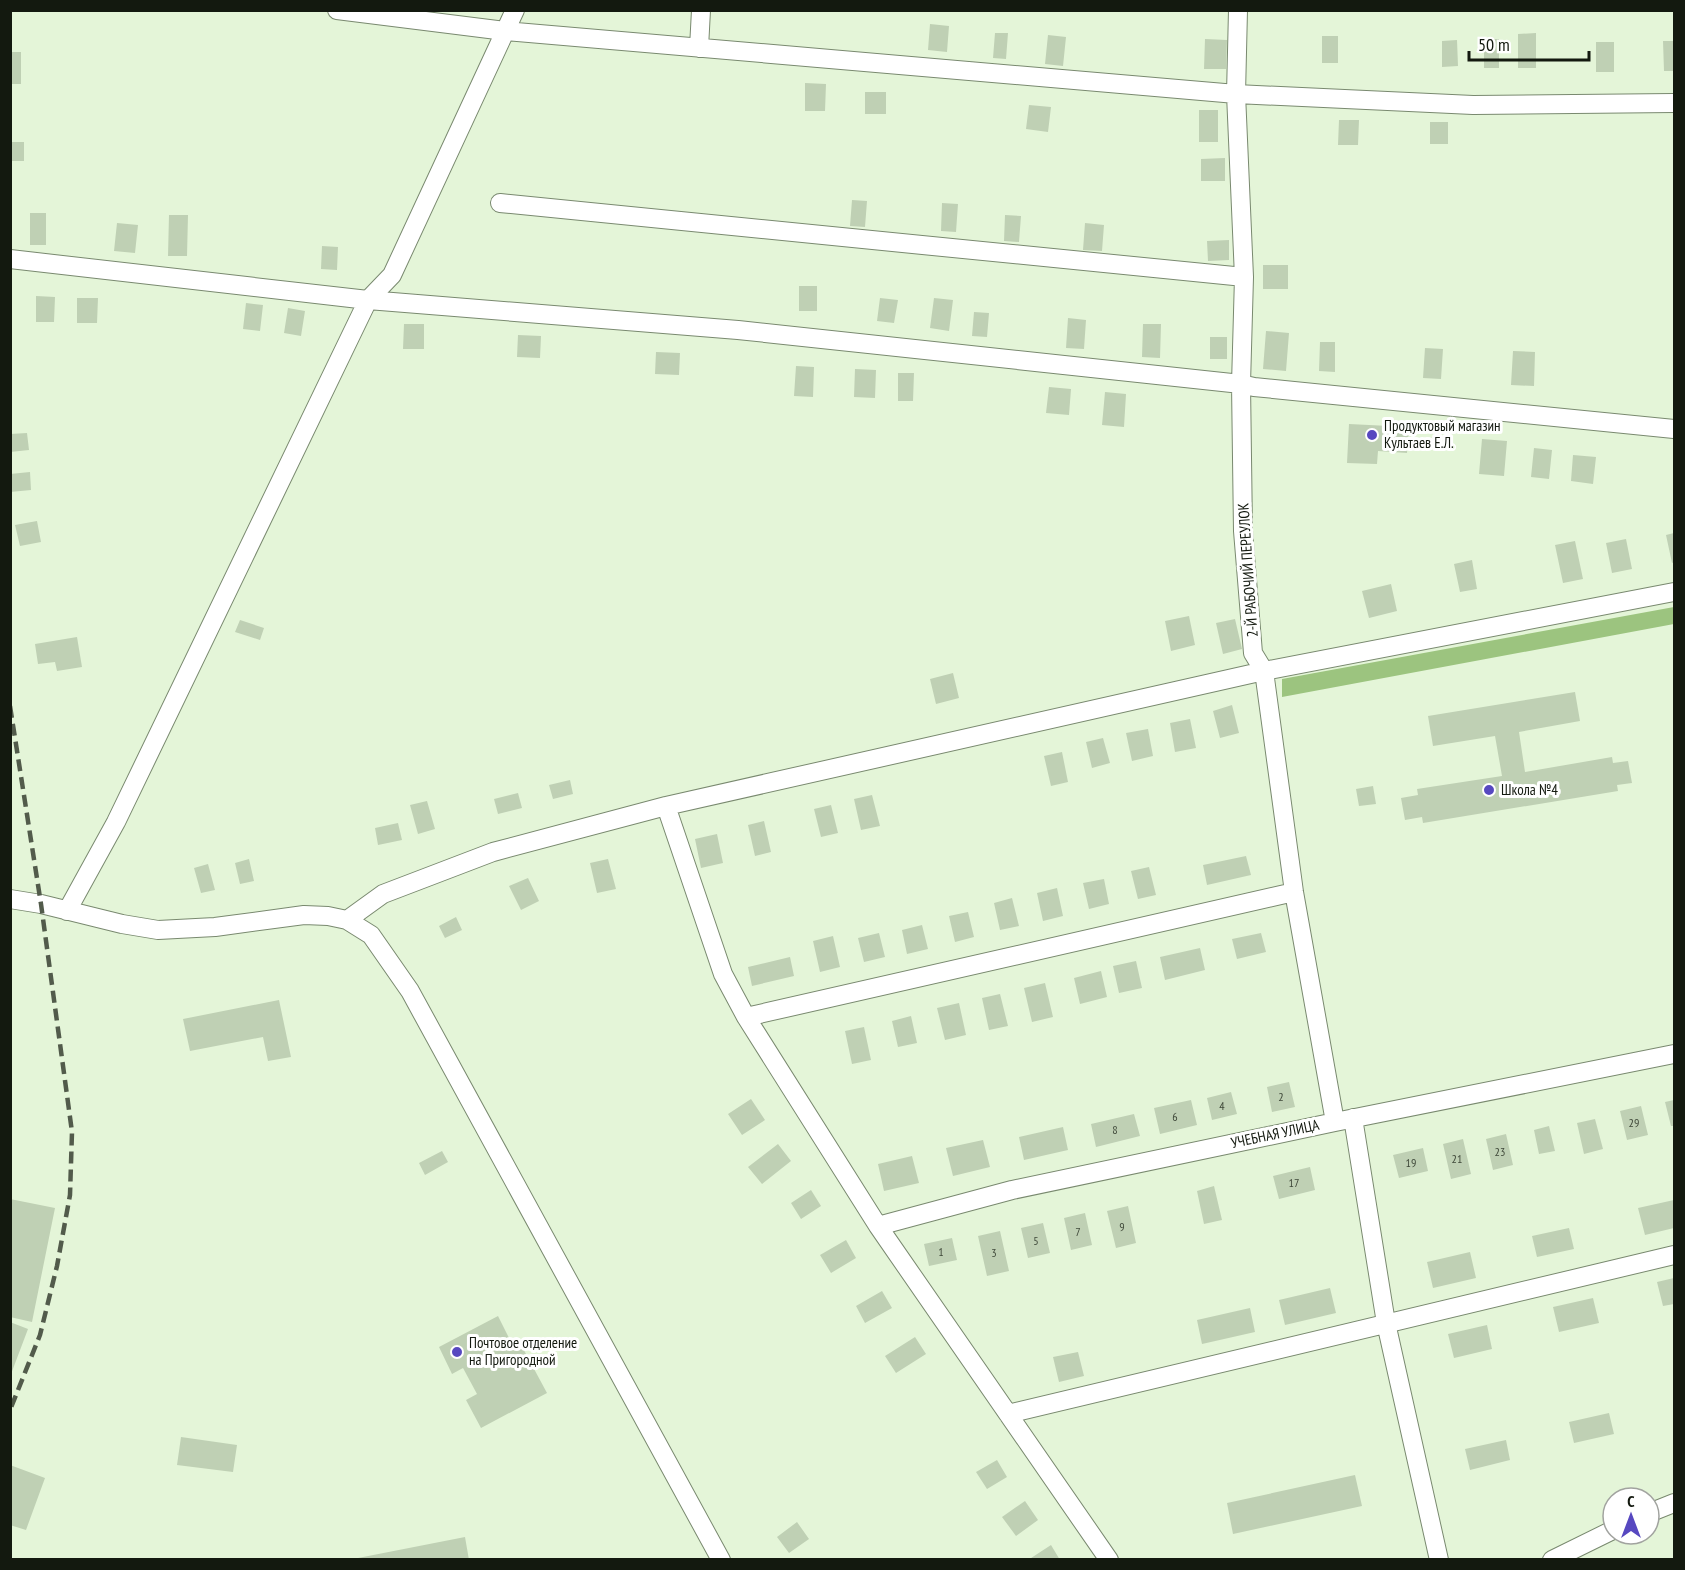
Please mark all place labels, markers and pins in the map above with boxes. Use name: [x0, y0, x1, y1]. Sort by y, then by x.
place label: Продуктовый магазин Культаев Е.Л.: [1384, 416, 1501, 452]
marker: Продуктовый магазин Культаев Е.Л.: [1365, 428, 1379, 442]
place label: Школа №4: [1501, 780, 1558, 799]
marker: Школа №4: [1482, 783, 1496, 797]
place label: Почтовое отделение на Пригородной: [469, 1333, 577, 1369]
marker: Почтовое отделение на Пригородной: [450, 1345, 464, 1359]

